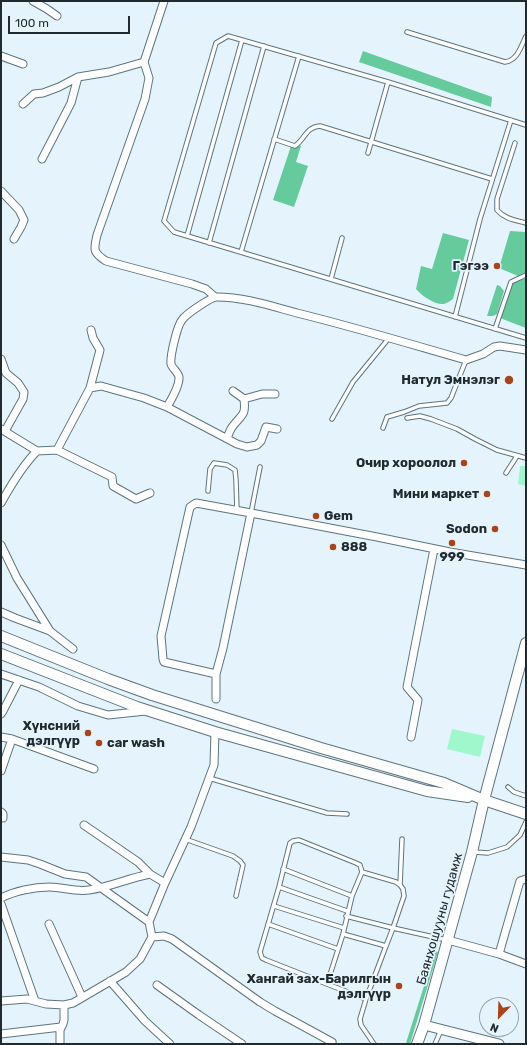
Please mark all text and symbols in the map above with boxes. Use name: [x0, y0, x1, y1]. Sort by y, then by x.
scale bar: [10, 8, 132, 34]
text: 100 m: [15, 16, 49, 30]
place label: Гэгээ: [452, 258, 489, 274]
marker: Гэгээ: [492, 261, 502, 271]
place label: Натул Эмнэлэг: [401, 372, 500, 388]
marker: Натул Эмнэлэг: [503, 374, 515, 386]
place label: Очир хороолол: [356, 455, 456, 471]
marker: Очир хороолол: [459, 458, 469, 468]
place label: Мини маркет: [393, 486, 479, 502]
marker: Мини маркет: [482, 489, 492, 499]
place label: Gem: [324, 508, 353, 524]
marker: Gem: [311, 511, 321, 521]
place label: Sodon: [446, 521, 487, 537]
marker: Sodon: [490, 524, 500, 534]
marker: 999: [447, 538, 457, 548]
place label: 888: [341, 539, 367, 555]
marker: 888: [328, 542, 338, 552]
place label: 999: [440, 549, 464, 565]
place label: Хүнсний дэлгүүр: [23, 718, 80, 749]
marker: Хүнсний дэлгүүр: [83, 728, 93, 738]
place label: car wash: [107, 735, 165, 751]
marker: car wash: [94, 738, 104, 748]
street label: Баянхошууны гудамж: [414, 851, 466, 987]
place label: Хангай зах-Барилгын дэлгүүр: [247, 971, 391, 1002]
marker: Хангай зах-Барилгын дэлгүүр: [394, 981, 404, 991]
north arrow: [479, 997, 519, 1037]
text: N: [488, 1020, 501, 1035]

